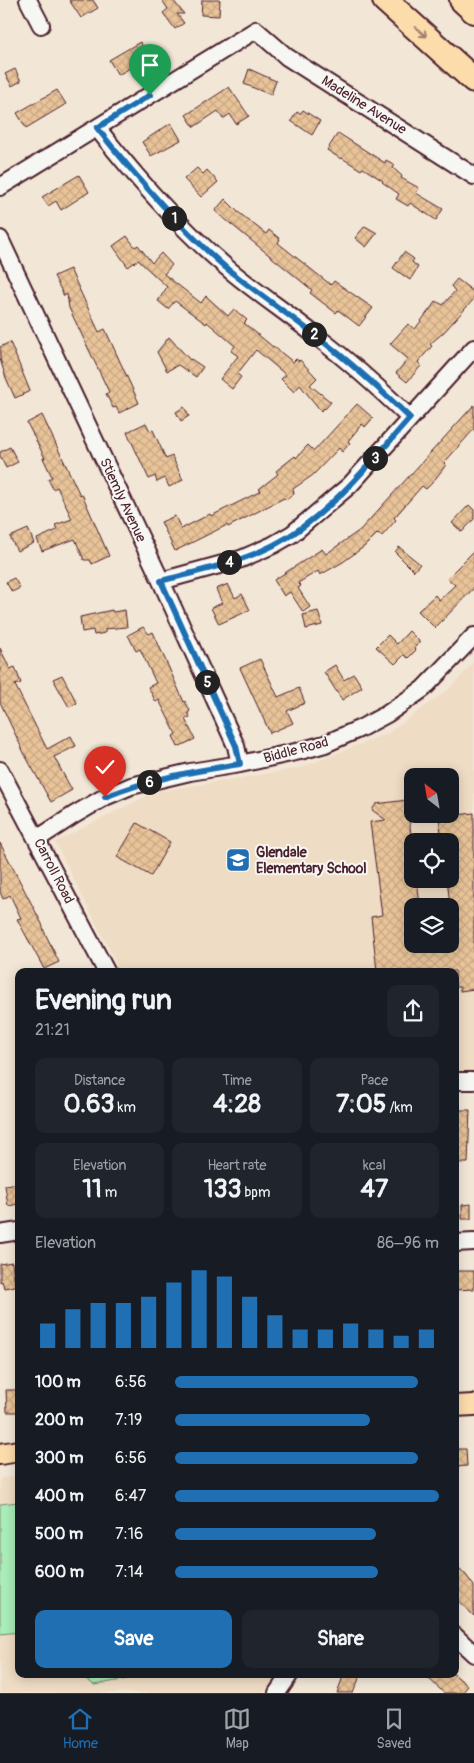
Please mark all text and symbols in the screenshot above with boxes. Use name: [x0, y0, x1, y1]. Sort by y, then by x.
one-way arrow: [415, 27, 428, 38]
pin: [129, 44, 171, 95]
icon: arrive: [136, 51, 164, 79]
street label: Madeline Avenue: [318, 72, 410, 138]
pin: 1: [162, 206, 186, 230]
text: 1: [172, 210, 177, 227]
pin: 2: [302, 322, 326, 346]
text: 2: [311, 326, 318, 343]
pin: 3: [362, 446, 388, 470]
text: 3: [372, 450, 379, 467]
street label: Stiemly Avenue: [96, 455, 150, 545]
pin: 4: [216, 550, 242, 574]
text: 4: [225, 554, 234, 571]
pin: 5: [194, 670, 220, 694]
text: 5: [204, 674, 211, 691]
street label: Biddle Road: [262, 733, 330, 767]
pin: [84, 746, 126, 797]
icon: check: [91, 753, 119, 781]
north arrow: [404, 768, 459, 822]
map controls: [404, 768, 459, 953]
pin: 6: [136, 770, 162, 794]
text: 6: [145, 774, 154, 791]
button: locate: [404, 833, 459, 888]
street label: Carroll Road: [30, 835, 78, 907]
place label: Glendale Elementary School: [256, 844, 367, 877]
school or university icon: Glendale Elementary School: [225, 847, 251, 873]
button: layers: [404, 898, 459, 953]
text: Evening run: [35, 983, 172, 1018]
button: share: [387, 985, 439, 1037]
text: 21:21: [35, 1020, 70, 1040]
text: Distance: [74, 1072, 125, 1089]
text: Time: [222, 1072, 252, 1089]
text: Pace: [360, 1072, 388, 1089]
text: 0.63: [63, 1089, 115, 1120]
text: 4:28: [213, 1089, 261, 1120]
text: 7:05: [336, 1089, 386, 1120]
text: km: [115, 1099, 136, 1116]
text: /km: [386, 1099, 413, 1116]
text: Elevation: [73, 1157, 126, 1174]
text: Heart rate: [207, 1157, 267, 1174]
text: kcal: [363, 1157, 386, 1174]
text: 11: [82, 1174, 102, 1205]
text: 133: [204, 1174, 241, 1205]
text: 47: [360, 1174, 388, 1205]
text: m: [102, 1184, 117, 1201]
text: bpm: [241, 1184, 270, 1201]
text: Elevation: [35, 1233, 96, 1253]
text: 86–96 m: [377, 1233, 439, 1253]
text: 100 m: [35, 1372, 81, 1392]
text: 6:56: [115, 1372, 147, 1392]
text: 200 m: [35, 1410, 83, 1430]
text: 7:19: [115, 1410, 142, 1430]
text: 300 m: [35, 1448, 83, 1468]
text: 6:56: [115, 1448, 147, 1468]
text: 400 m: [35, 1486, 84, 1506]
text: 6:47: [115, 1486, 146, 1506]
text: 500 m: [35, 1524, 83, 1544]
text: 7:16: [115, 1524, 143, 1544]
text: 600 m: [35, 1562, 84, 1582]
text: 7:14: [115, 1562, 143, 1582]
button: Save: [35, 1610, 232, 1668]
button: Share: [242, 1610, 439, 1668]
tab: Home: [63, 1705, 98, 1752]
tab: Map: [223, 1705, 251, 1752]
tab: Saved: [377, 1705, 411, 1752]

